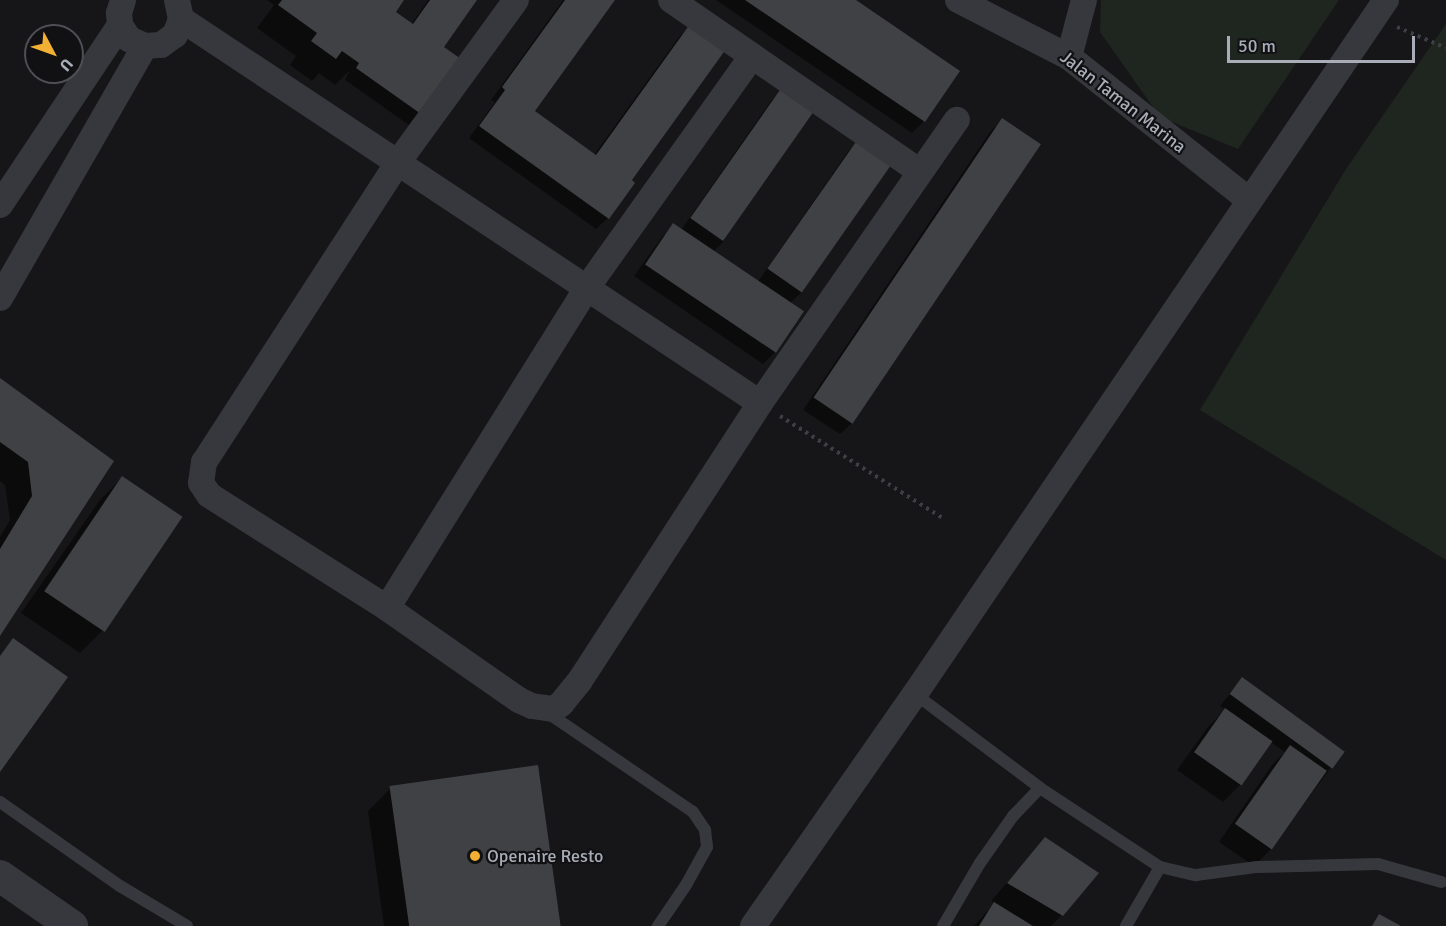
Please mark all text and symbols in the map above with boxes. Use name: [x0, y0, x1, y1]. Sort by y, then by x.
north arrow: [24, 24, 84, 84]
scale bar: [1230, 24, 1418, 62]
text: 50 m: [1238, 35, 1276, 57]
street label: Jalan Taman Marina: [1056, 46, 1190, 158]
text: U: [55, 54, 77, 75]
place label: Openaire Resto: [487, 845, 603, 867]
marker: Openaire Resto: [468, 849, 482, 863]

